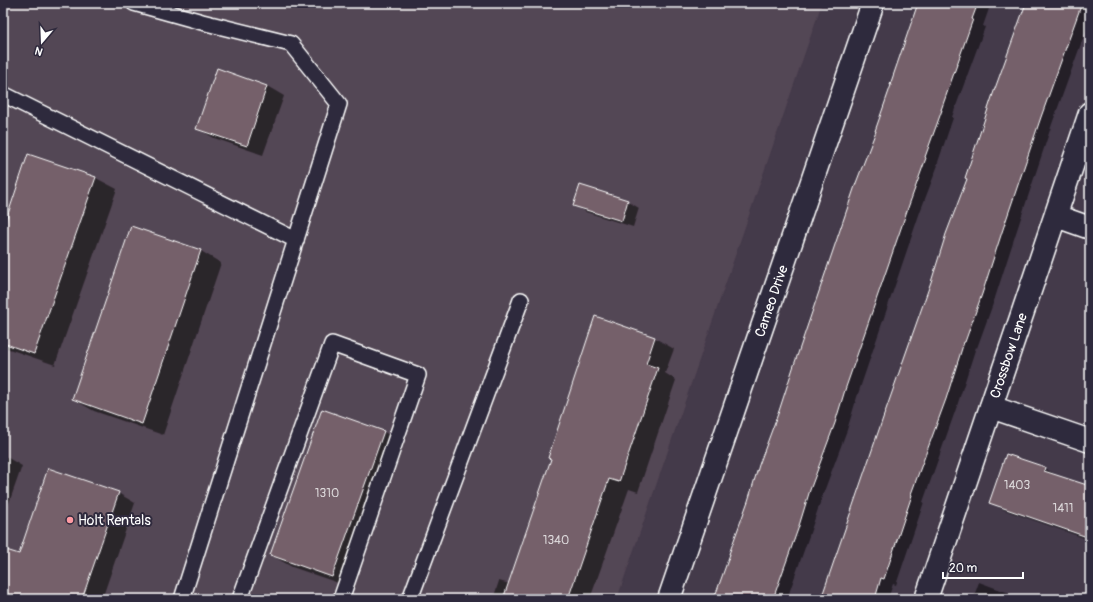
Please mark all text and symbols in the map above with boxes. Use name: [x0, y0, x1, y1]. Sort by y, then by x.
north arrow: [22, 22, 62, 62]
text: N: [33, 43, 45, 58]
street label: Cameo Drive: [751, 263, 791, 339]
street label: Crossbow Lane: [986, 311, 1030, 400]
house number: 1403: [1004, 478, 1031, 493]
house number: 1310: [315, 486, 339, 501]
house number: 1411: [1052, 501, 1074, 516]
place label: Holt Rentals: [78, 512, 151, 529]
marker: Holt Rentals: [65, 515, 75, 525]
house number: 1340: [543, 533, 569, 548]
scale bar: [943, 554, 1023, 580]
text: 20 m: [949, 561, 978, 576]

